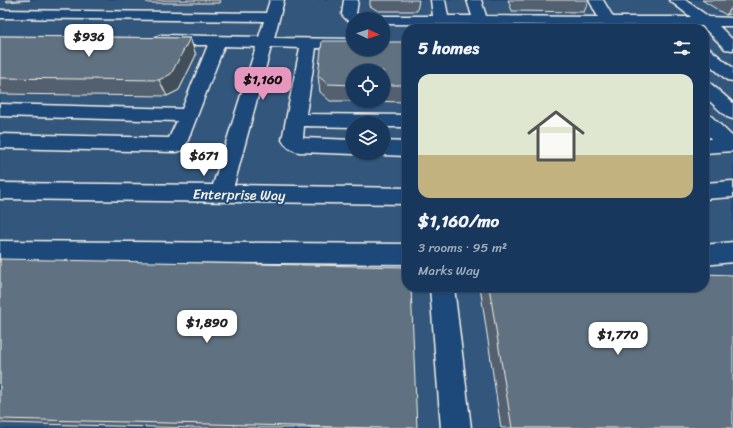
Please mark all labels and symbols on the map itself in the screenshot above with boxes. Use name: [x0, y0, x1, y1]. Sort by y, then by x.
north arrow: [346, 12, 390, 56]
pin: $936: [65, 24, 113, 58]
pin: $1,160: [230, 67, 296, 101]
pin: $671: [180, 143, 228, 177]
street label: Enterprise Way: [192, 182, 286, 208]
pin: $1,890: [174, 310, 240, 344]
pin: $1,770: [585, 322, 651, 356]

